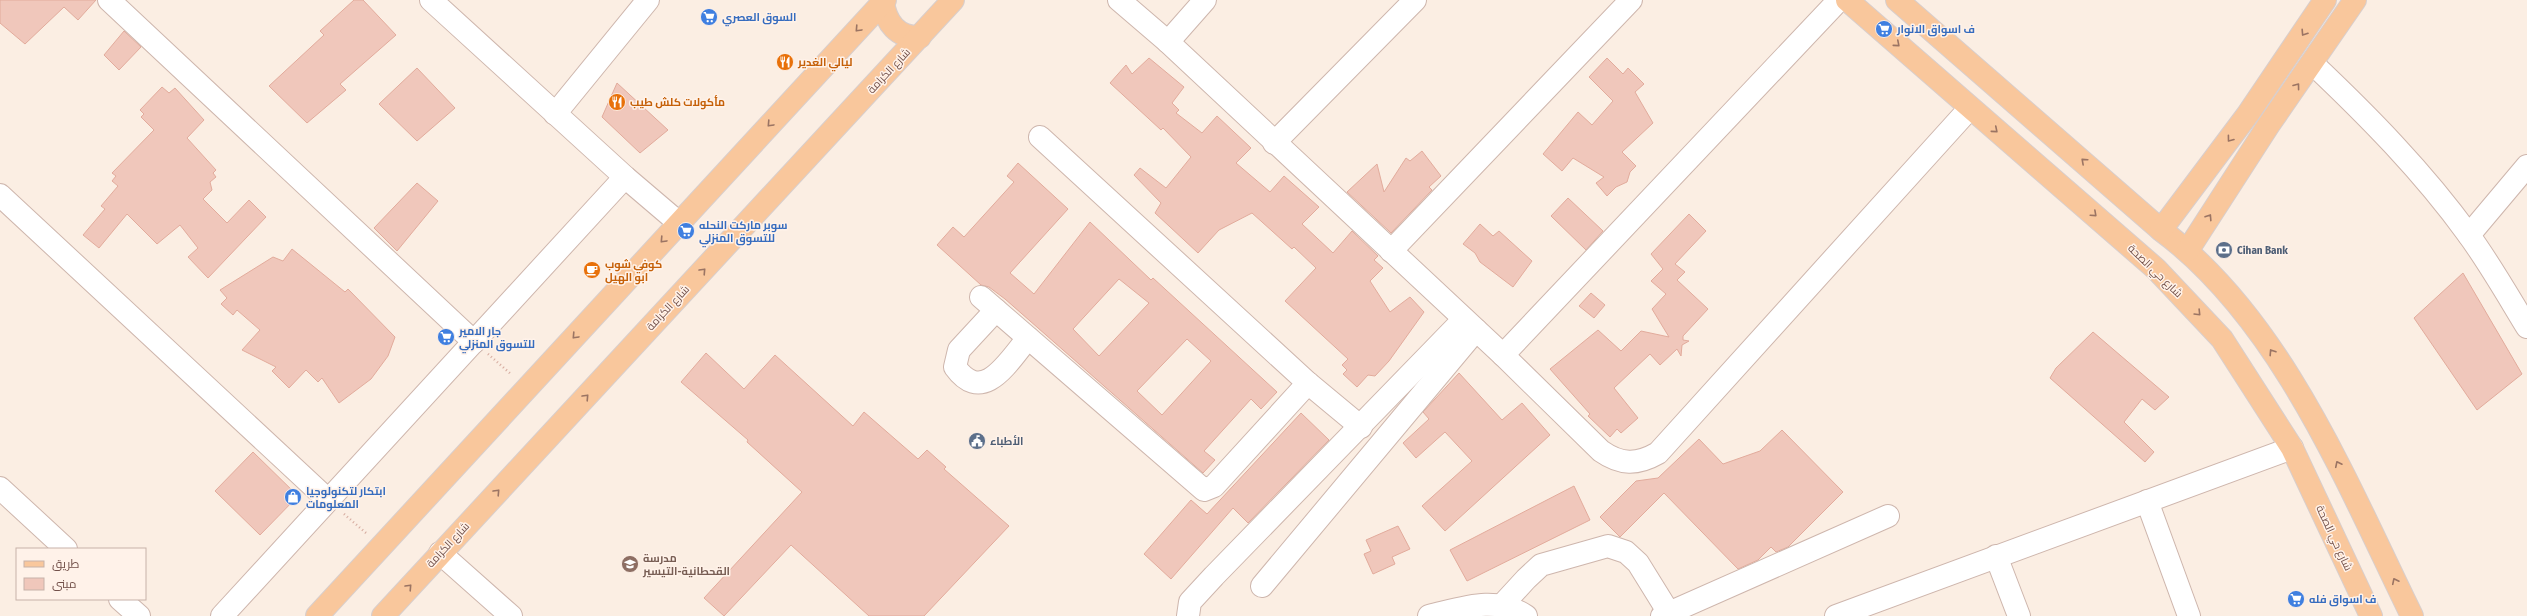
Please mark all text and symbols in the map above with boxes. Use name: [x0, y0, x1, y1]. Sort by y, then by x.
supermarket icon: السوق العصري: [699, 7, 719, 27]
place label: السوق العصري: [722, 11, 796, 27]
supermarket icon: ف اسواق الانوار: [1874, 19, 1894, 39]
place label: ف اسواق الانوار: [1896, 23, 1975, 37]
one-way arrow: [856, 24, 863, 32]
one-way arrow: [2302, 28, 2309, 35]
one-way arrow: [1892, 40, 1900, 47]
street label: شارع الكرامة: [865, 46, 914, 97]
restaurant icon: ليالي الغدير: [775, 52, 795, 72]
place label: ليالي الغدير: [797, 56, 853, 72]
one-way arrow: [2292, 83, 2299, 90]
restaurant icon: مأكولات كلش طيب: [607, 92, 627, 112]
place label: مأكولات كلش طيب: [630, 95, 725, 110]
one-way arrow: [768, 119, 775, 127]
one-way arrow: [1990, 125, 1998, 132]
one-way arrow: [2227, 135, 2234, 142]
one-way arrow: [2081, 159, 2088, 166]
one-way arrow: [2089, 209, 2097, 217]
one-way arrow: [2204, 214, 2212, 221]
place label: سوبر ماركت النحله للتسوق المنزلي: [699, 219, 788, 248]
supermarket icon: سوبر ماركت النحله للتسوق المنزلي: [676, 221, 696, 241]
one-way arrow: [661, 236, 668, 243]
bank icon: Cihan Bank: [2214, 240, 2234, 260]
street label: شارع حي الصحة: [2124, 242, 2185, 302]
place label: Cihan Bank: [2237, 244, 2288, 257]
place label: كوفي شوب ابو الهيل: [605, 258, 662, 285]
cafe icon: كوفي شوب ابو الهيل: [582, 260, 602, 280]
one-way arrow: [698, 268, 705, 275]
street label: شارع الكرامة: [644, 283, 693, 334]
one-way arrow: [2193, 308, 2201, 316]
place label: جار الامير للتسوق المنزلي: [458, 325, 535, 354]
supermarket icon: جار الامير للتسوق المنزلي: [436, 327, 456, 347]
one-way arrow: [572, 331, 580, 339]
one-way arrow: [2269, 349, 2277, 356]
one-way arrow: [581, 394, 588, 401]
public building icon: الأطباء: [967, 431, 987, 451]
place label: الأطباء: [990, 435, 1024, 448]
one-way arrow: [2335, 461, 2342, 469]
place label: ابتكار لتكنولوجيا المعلومات: [306, 485, 386, 512]
shop icon: ابتكار لتكنولوجيا المعلومات: [283, 487, 303, 507]
one-way arrow: [493, 489, 500, 497]
street label: شارع حي الصحة: [2311, 503, 2355, 574]
street label: شارع الكرامة: [424, 520, 473, 571]
legend: [16, 548, 146, 600]
place label: مدرسة القحطانية-التيسير: [642, 552, 730, 578]
school or university icon: مدرسة القحطانية-التيسير: [620, 554, 640, 574]
text: طريق: [52, 557, 80, 571]
text: مبنى: [52, 577, 77, 591]
one-way arrow: [2392, 578, 2400, 585]
one-way arrow: [404, 584, 412, 592]
supermarket icon: ف اسواق فله: [2286, 589, 2306, 609]
place label: ف اسواق فله: [2309, 593, 2376, 607]

